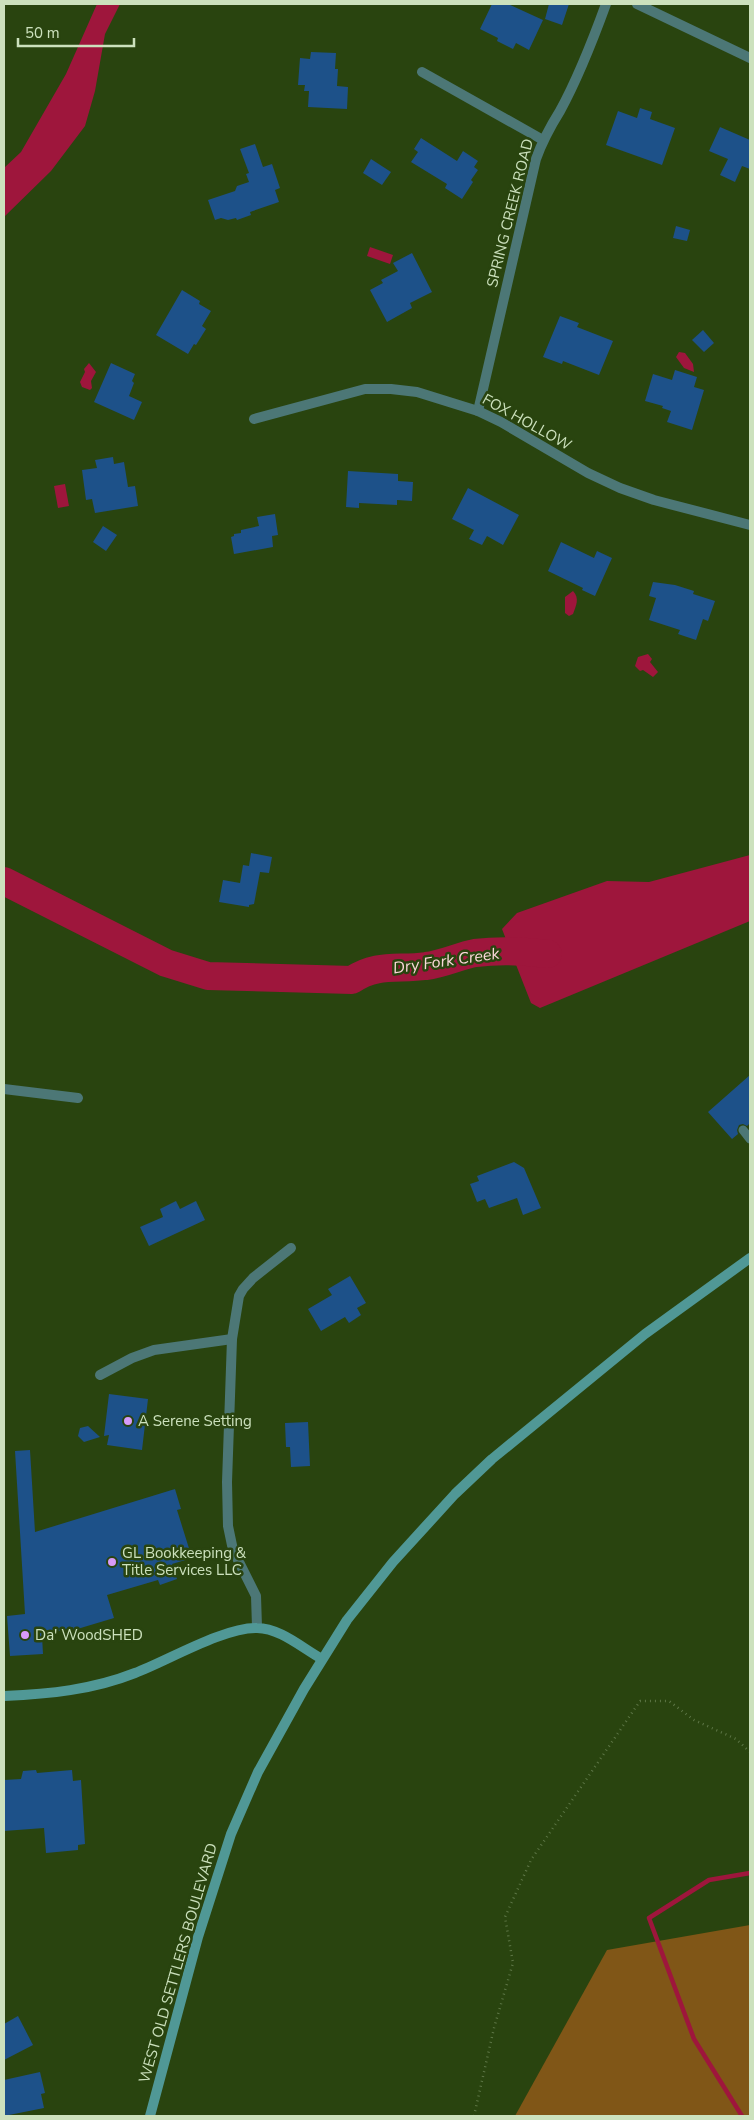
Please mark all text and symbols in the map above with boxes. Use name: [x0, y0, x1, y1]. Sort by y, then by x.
scale bar: [18, 15, 134, 47]
text: 50 m: [25, 23, 60, 43]
street label: SPRING CREEK ROAD: [482, 137, 538, 289]
street label: FOX HOLLOW: [479, 389, 576, 455]
water label: Dry Fork Creek: [392, 943, 502, 979]
place label: A Serene Setting: [138, 1411, 252, 1431]
marker: A Serene Setting: [122, 1415, 134, 1427]
place label: GL Bookkeeping & Title Services LLC: [122, 1543, 247, 1580]
marker: GL Bookkeeping & Title Services LLC: [106, 1556, 118, 1568]
place label: Da' WoodSHED: [35, 1625, 143, 1645]
marker: Da' WoodSHED: [19, 1629, 31, 1641]
street label: WEST OLD SETTLERS BOULEVARD: [134, 1841, 222, 2085]

